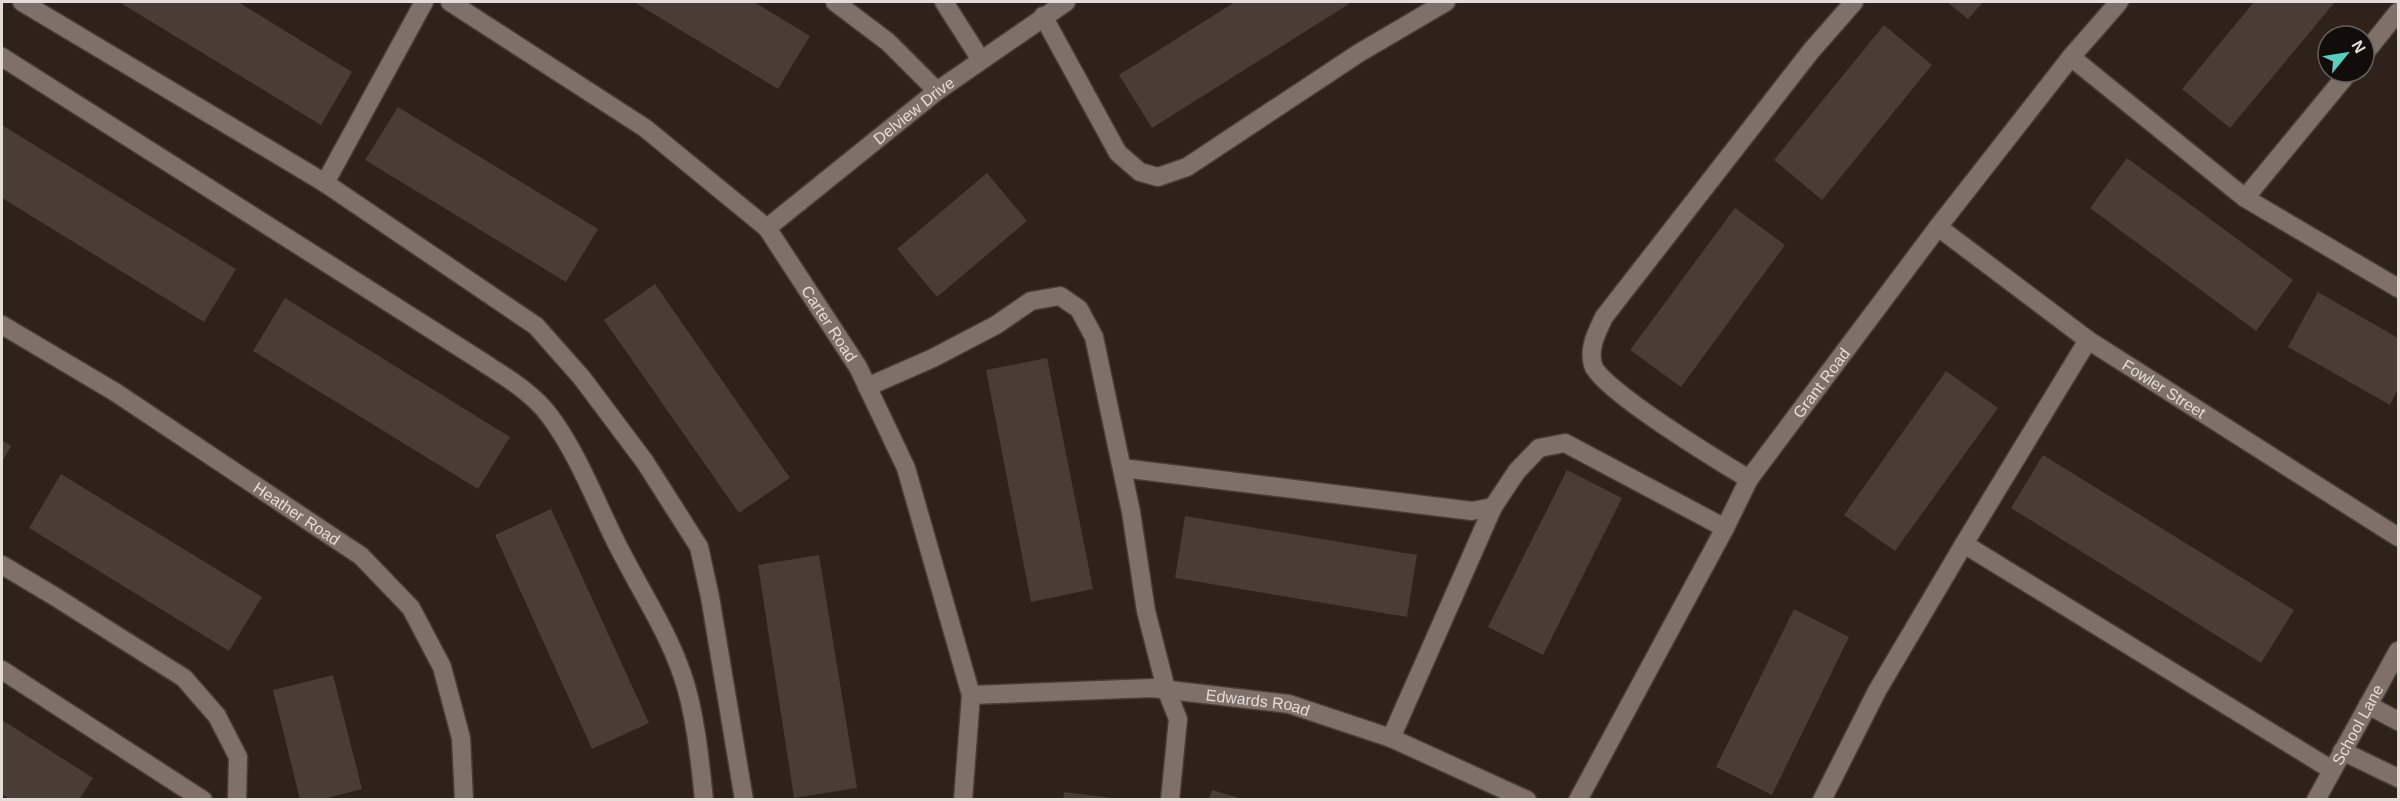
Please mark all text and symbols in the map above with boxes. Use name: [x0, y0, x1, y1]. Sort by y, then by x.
north arrow: [2316, 24, 2376, 84]
text: N: [2348, 37, 2369, 56]
street label: Delview Drive: [870, 74, 958, 148]
street label: Carter Road: [798, 283, 860, 365]
street label: Grant Road: [1790, 345, 1853, 421]
street label: Fowler Street: [2119, 356, 2209, 422]
street label: Heather Road: [250, 479, 343, 548]
street label: School Lane: [2329, 682, 2387, 768]
street label: Edwards Road: [1205, 686, 1312, 719]

